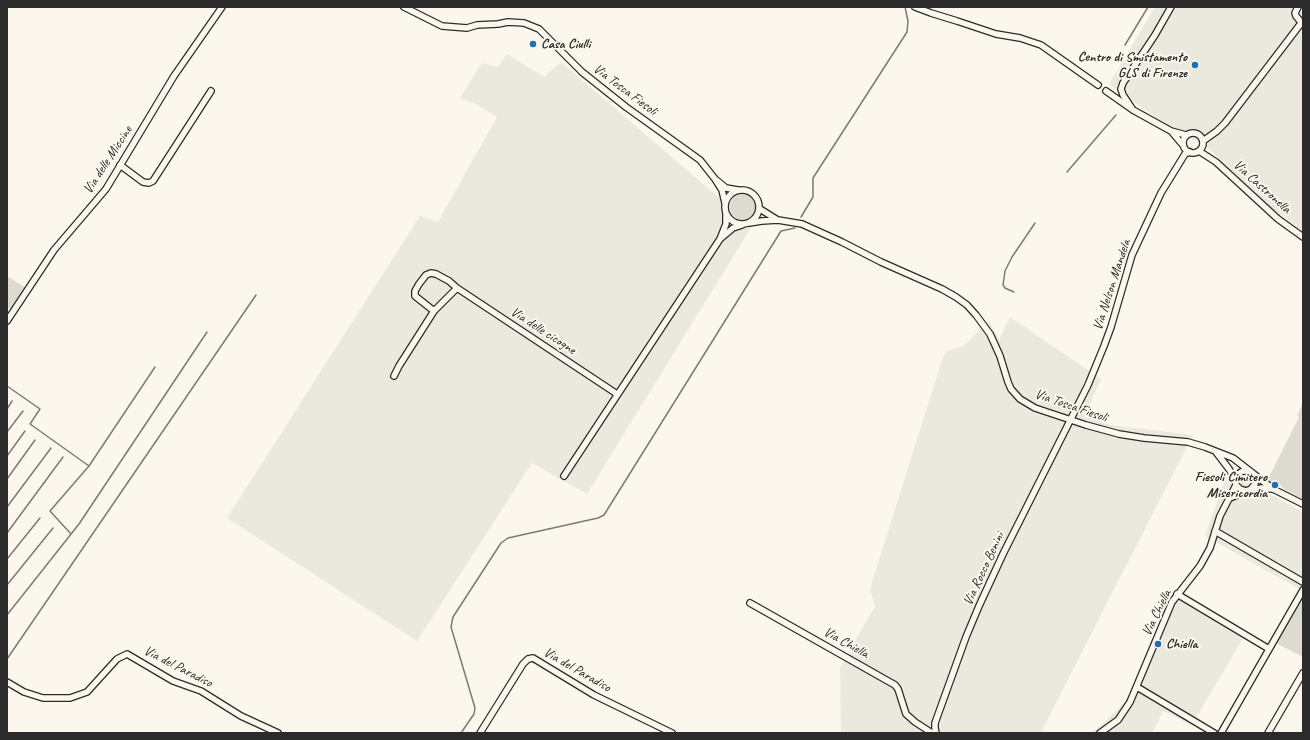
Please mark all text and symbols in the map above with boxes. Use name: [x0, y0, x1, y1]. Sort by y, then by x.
place label: Casa Ciulli: [541, 36, 590, 52]
marker: Casa Ciulli: [528, 39, 538, 49]
place label: Centro di Smistamento GLS di Firenze: [1078, 49, 1187, 82]
marker: Centro di Smistamento GLS di Firenze: [1190, 60, 1200, 70]
street label: Via Tosca Fiesoli: [590, 61, 660, 119]
street label: Via delle Miccine: [80, 123, 136, 197]
street label: Via Castronella: [1230, 157, 1294, 217]
street label: Via Nelson Mandela: [1089, 238, 1135, 332]
street label: Via delle cicogne: [507, 304, 579, 358]
street label: Via Tosca Fiesoli: [1033, 386, 1109, 426]
place label: Fiesoli Cimitero Misericordia: [1195, 469, 1267, 502]
marker: Fiesoli Cimitero Misericordia: [1270, 480, 1280, 490]
street label: Via Rocco Benini: [960, 530, 1008, 608]
street label: Via Chiella: [1139, 587, 1175, 639]
street label: Via Chiella: [820, 624, 872, 662]
place label: Chiella: [1166, 636, 1198, 652]
marker: Chiella: [1153, 639, 1163, 649]
street label: Via del Paradiso: [141, 643, 215, 691]
street label: Via del Paradiso: [540, 644, 614, 696]

